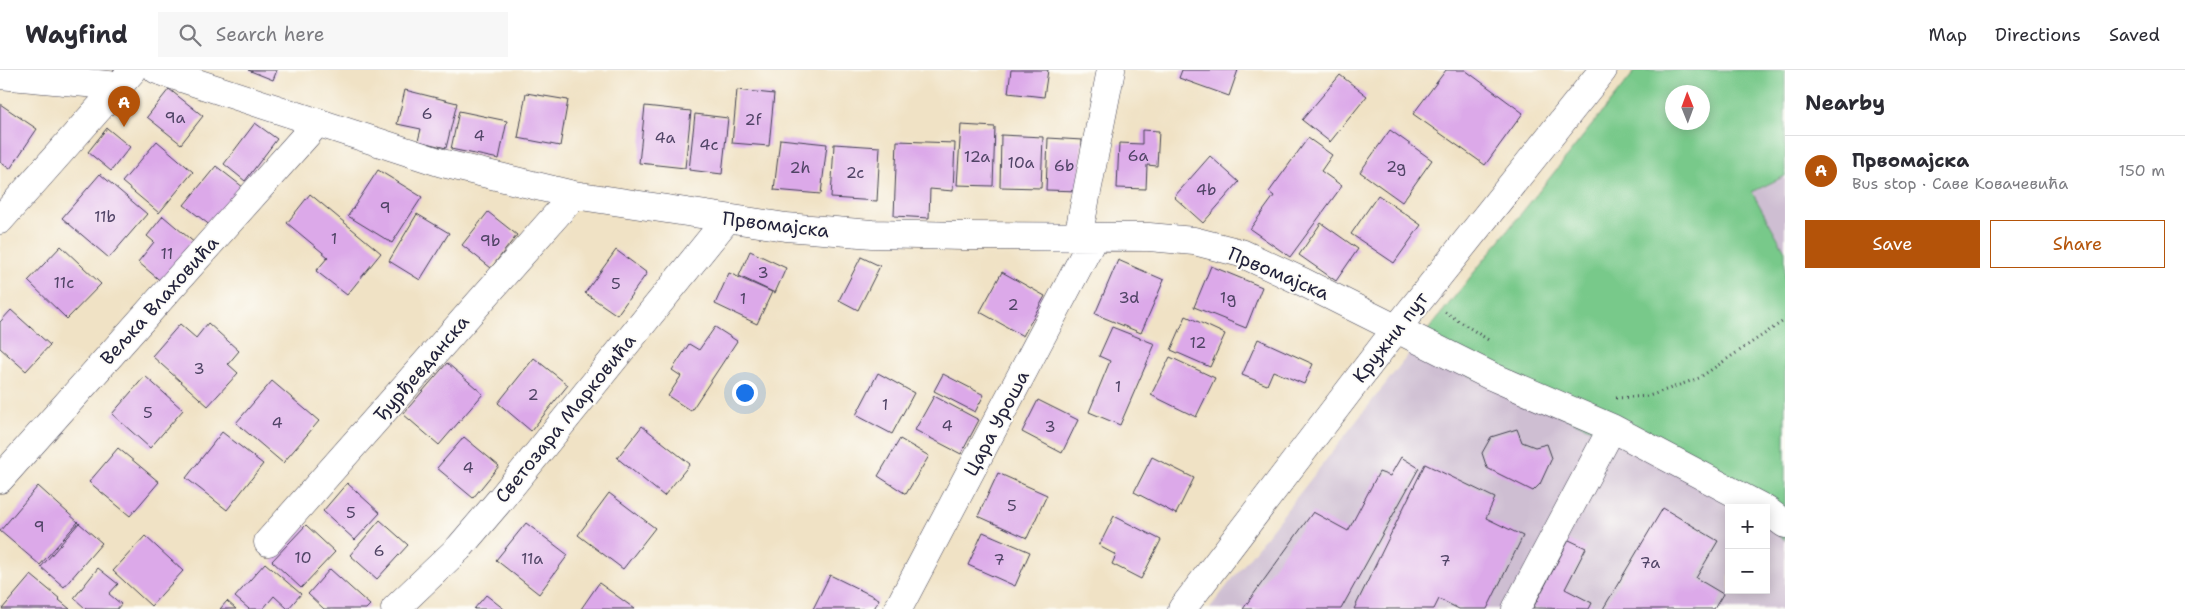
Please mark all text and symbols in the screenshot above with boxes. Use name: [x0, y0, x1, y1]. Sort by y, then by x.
search box: [158, 12, 508, 57]
text: Wayfind: [25, 19, 128, 51]
icon: search: [176, 21, 204, 49]
text: Search here: [216, 22, 324, 47]
text: Map: [1929, 23, 1967, 47]
text: Directions: [1995, 23, 2081, 47]
text: Saved: [2109, 23, 2160, 47]
north arrow: [1665, 85, 1710, 130]
pin: A: [108, 86, 140, 127]
text: Nearby: [1805, 89, 1885, 117]
house number: 6: [421, 103, 433, 124]
house number: 9a: [165, 107, 185, 128]
house number: 2f: [744, 109, 763, 130]
house number: 4: [473, 125, 485, 146]
house number: 4a: [655, 127, 675, 148]
house number: 4c: [699, 134, 719, 155]
house number: 6a: [1128, 145, 1148, 166]
house number: 12a: [964, 146, 990, 167]
text: Првомајска: [1852, 148, 1969, 173]
house number: 10a: [1008, 152, 1035, 173]
house number: 6b: [1054, 155, 1074, 176]
house number: 2g: [1386, 156, 1406, 177]
house number: 2h: [789, 157, 811, 178]
text: A: [1815, 160, 1827, 181]
text: 150 m: [2118, 160, 2165, 181]
house number: 2c: [846, 162, 864, 183]
text: Bus stop · Саве Ковачевића: [1852, 173, 2068, 194]
house number: 4b: [1196, 179, 1216, 200]
house number: 9: [379, 197, 391, 218]
house number: 11b: [94, 206, 116, 227]
street label: Првомајска: [721, 206, 831, 243]
button: Save: [1805, 220, 1980, 268]
button: Share: [1990, 220, 2165, 268]
house number: 1: [331, 228, 337, 249]
street label: Вељка Влаховића: [95, 230, 224, 370]
house number: 9b: [480, 230, 500, 251]
street label: Првомајска: [1224, 241, 1333, 306]
house number: 11: [161, 243, 173, 264]
house number: 3: [757, 262, 769, 283]
house number: 11c: [54, 272, 74, 293]
house number: 5: [611, 273, 621, 294]
house number: 3d: [1118, 287, 1140, 308]
house number: 1g: [1220, 287, 1236, 308]
street label: Кружни пут: [1347, 287, 1434, 388]
house number: 1: [740, 288, 746, 309]
house number: 2: [1007, 294, 1019, 315]
street label: Ђурђевданска: [368, 310, 475, 427]
street label: Светозара Марковића: [489, 329, 641, 508]
house number: 12: [1189, 332, 1207, 353]
house number: 3: [193, 358, 205, 379]
street label: Цара Уроша: [958, 366, 1035, 481]
house number: 1: [1115, 376, 1121, 397]
your location: [732, 380, 758, 406]
house number: 2: [527, 384, 539, 405]
house number: 1: [882, 394, 888, 415]
house number: 5: [143, 402, 153, 423]
house number: 4: [271, 412, 283, 433]
house number: 4: [941, 415, 953, 436]
house number: 3: [1044, 416, 1056, 437]
house number: 4: [462, 457, 474, 478]
house number: 5: [1007, 495, 1017, 516]
house number: 5: [346, 502, 356, 523]
map controls: [1725, 504, 1770, 594]
button: +: [1725, 504, 1770, 549]
house number: 9: [33, 516, 45, 537]
house number: 6: [373, 540, 385, 561]
house number: 10: [294, 547, 312, 568]
house number: 11a: [521, 548, 543, 569]
house number: 7: [993, 549, 1005, 570]
button: −: [1725, 549, 1770, 594]
house number: 7: [1439, 550, 1451, 571]
house number: 7a: [1640, 552, 1660, 573]

